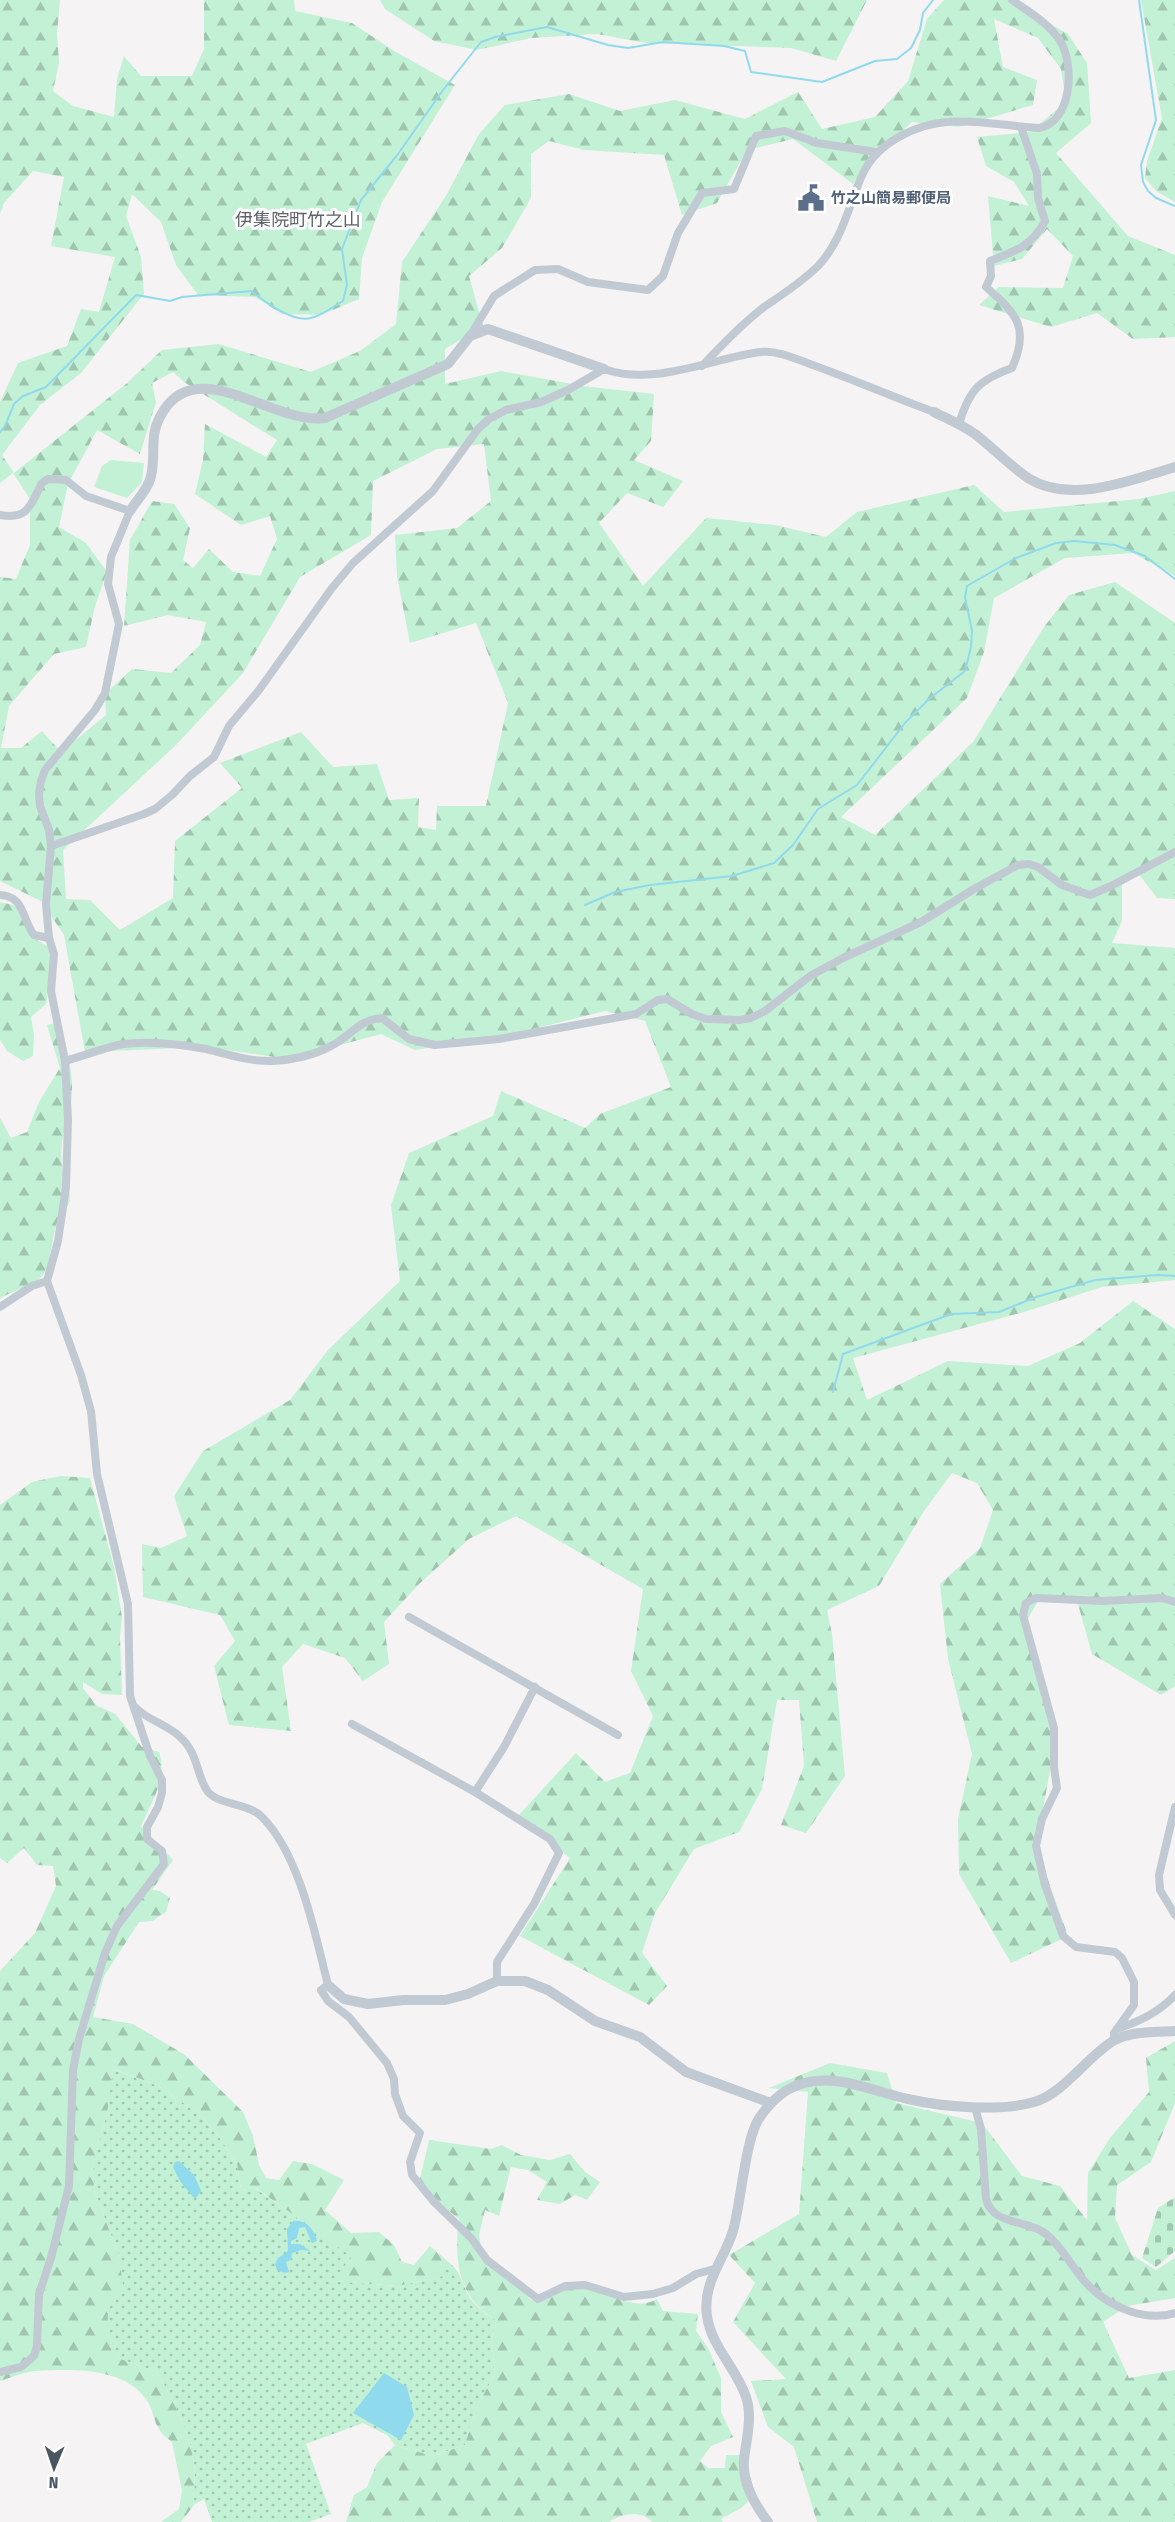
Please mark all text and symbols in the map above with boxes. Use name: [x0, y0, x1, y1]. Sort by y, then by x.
public building icon: 竹之山簡易郵便局: [796, 183, 826, 213]
place label: 竹之山簡易郵便局: [831, 189, 951, 207]
district label: 伊集院町竹之山: [235, 209, 361, 231]
north arrow: [24, 2438, 84, 2498]
text: N: [48, 2473, 59, 2492]

